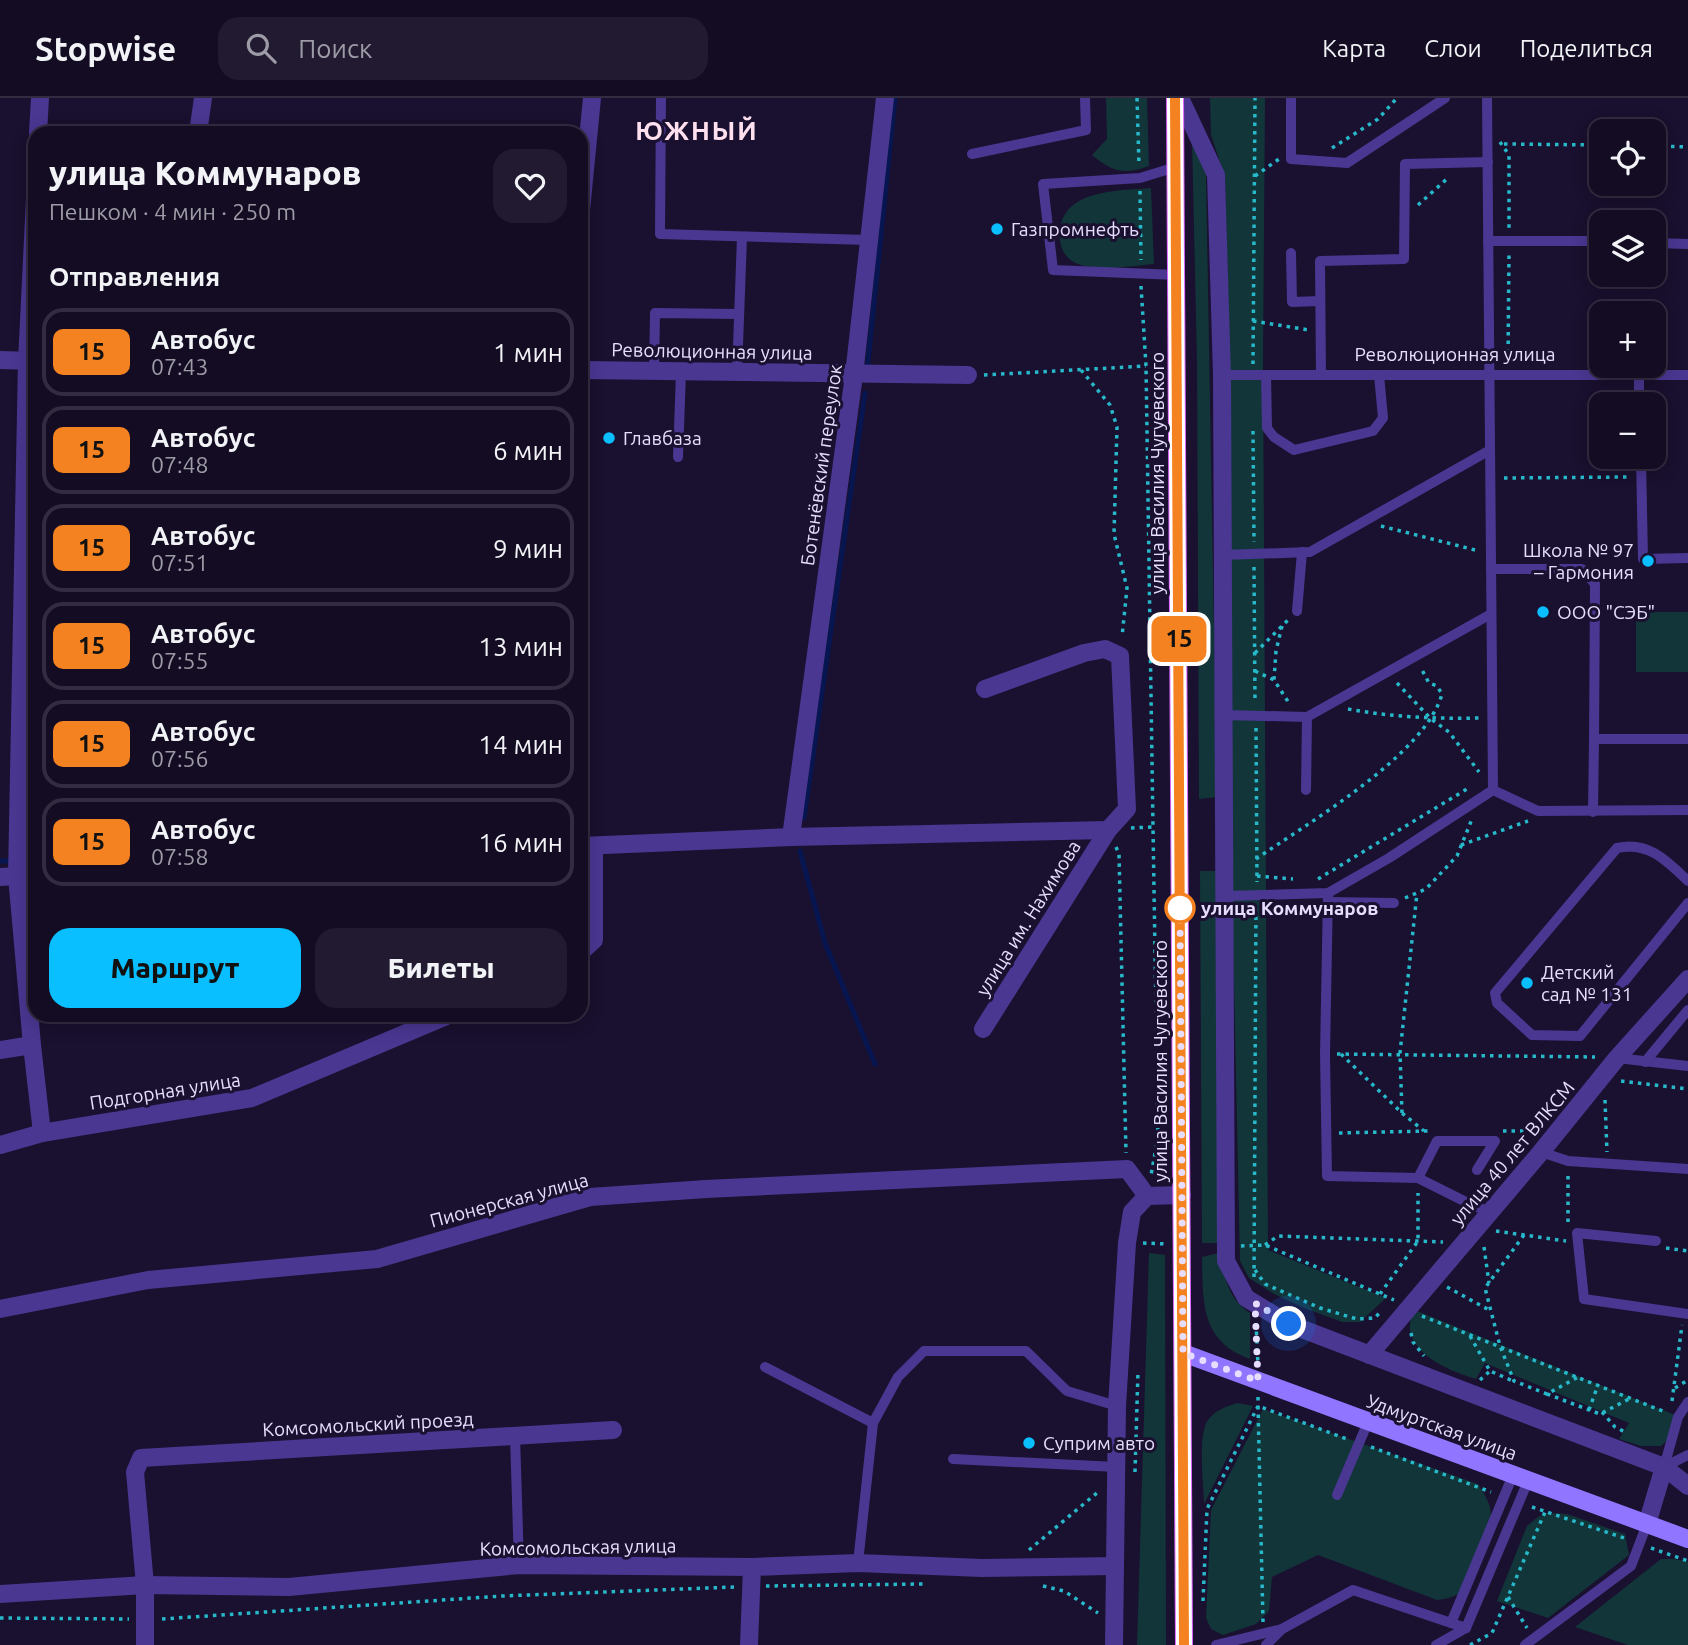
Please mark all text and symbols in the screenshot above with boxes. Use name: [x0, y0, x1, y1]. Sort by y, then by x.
search box: [218, 17, 708, 80]
icon: search: [242, 29, 280, 67]
text: Stopwise: [35, 30, 176, 67]
text: Поиск: [298, 34, 372, 63]
text: Карта: [1322, 35, 1386, 62]
text: Слои: [1424, 35, 1482, 62]
text: Поделиться: [1520, 35, 1653, 62]
district label: ЮЖНЫЙ: [635, 116, 759, 145]
map controls: [1589, 119, 1666, 469]
button: locate: [1589, 119, 1666, 196]
button: heart: [493, 149, 567, 223]
text: улица Коммунаров: [49, 154, 362, 191]
text: Пешком · 4 мин · 250 m: [49, 199, 296, 224]
button: layers: [1589, 210, 1666, 287]
place label: Газпромнефть: [1011, 218, 1139, 240]
marker: Газпромнефть: [989, 221, 1005, 237]
text: Отправления: [49, 262, 220, 291]
button: +: [1589, 301, 1666, 378]
text: Автобус: [151, 325, 255, 354]
text: 15: [78, 338, 105, 365]
text: 1 мин: [493, 338, 563, 367]
street label: Революционная улица: [611, 338, 813, 364]
street label: Революционная улица: [1354, 343, 1556, 365]
street label: улица Василия Чугуевского: [1146, 352, 1168, 594]
text: 07:43: [151, 354, 209, 379]
street label: Ботенёвский переулок: [796, 363, 846, 567]
button: −: [1589, 392, 1666, 469]
text: Автобус: [151, 423, 255, 452]
place label: Главбаза: [623, 427, 702, 449]
marker: Главбаза: [601, 430, 617, 446]
text: 15: [78, 436, 105, 463]
text: 6 мин: [493, 436, 563, 465]
text: 07:48: [151, 452, 209, 477]
text: Автобус: [151, 521, 255, 550]
text: 15: [78, 534, 105, 561]
text: 9 мин: [493, 534, 563, 563]
place label: Школа № 97 – Гармония: [1523, 539, 1634, 583]
text: 07:51: [151, 550, 209, 575]
marker: Школа № 97 – Гармония: [1640, 553, 1656, 569]
place label: ООО "СЭБ": [1557, 601, 1655, 623]
marker: ООО "СЭБ": [1535, 604, 1551, 620]
line badge: 15: [1148, 616, 1210, 662]
text: Автобус: [151, 619, 255, 648]
text: 15: [1165, 625, 1193, 652]
text: 15: [78, 632, 105, 659]
text: 13 мин: [478, 632, 563, 661]
text: 07:55: [151, 648, 209, 673]
text: Автобус: [151, 717, 255, 746]
text: 15: [78, 730, 105, 757]
text: 14 мин: [478, 730, 563, 759]
text: 07:56: [151, 746, 209, 771]
text: Автобус: [151, 815, 255, 844]
text: 15: [78, 828, 105, 855]
text: 16 мин: [478, 828, 563, 857]
street label: улица им. Нахимова: [971, 836, 1085, 1000]
text: 07:58: [151, 844, 209, 869]
marker: улица Коммунаров: [1165, 893, 1195, 923]
place label: улица Коммунаров: [1201, 897, 1378, 919]
button: Маршрут: [49, 928, 301, 1008]
button: Билеты: [315, 928, 567, 1008]
street label: улица Василия Чугуевского: [1149, 940, 1171, 1182]
place label: Детский сад № 131: [1541, 961, 1633, 1005]
marker: Детский сад № 131: [1519, 975, 1535, 991]
street label: Подгорная улица: [88, 1068, 242, 1114]
street label: улица 40 лет ВЛКСМ: [1445, 1077, 1579, 1229]
street label: Пионерская улица: [427, 1168, 591, 1232]
your location: [1271, 1306, 1306, 1341]
street label: Удмуртская улица: [1364, 1390, 1520, 1464]
street label: Комсомольский проезд: [262, 1407, 474, 1441]
place label: Суприм авто: [1043, 1432, 1155, 1454]
marker: Суприм авто: [1021, 1435, 1037, 1451]
street label: Комсомольская улица: [479, 1534, 677, 1560]

